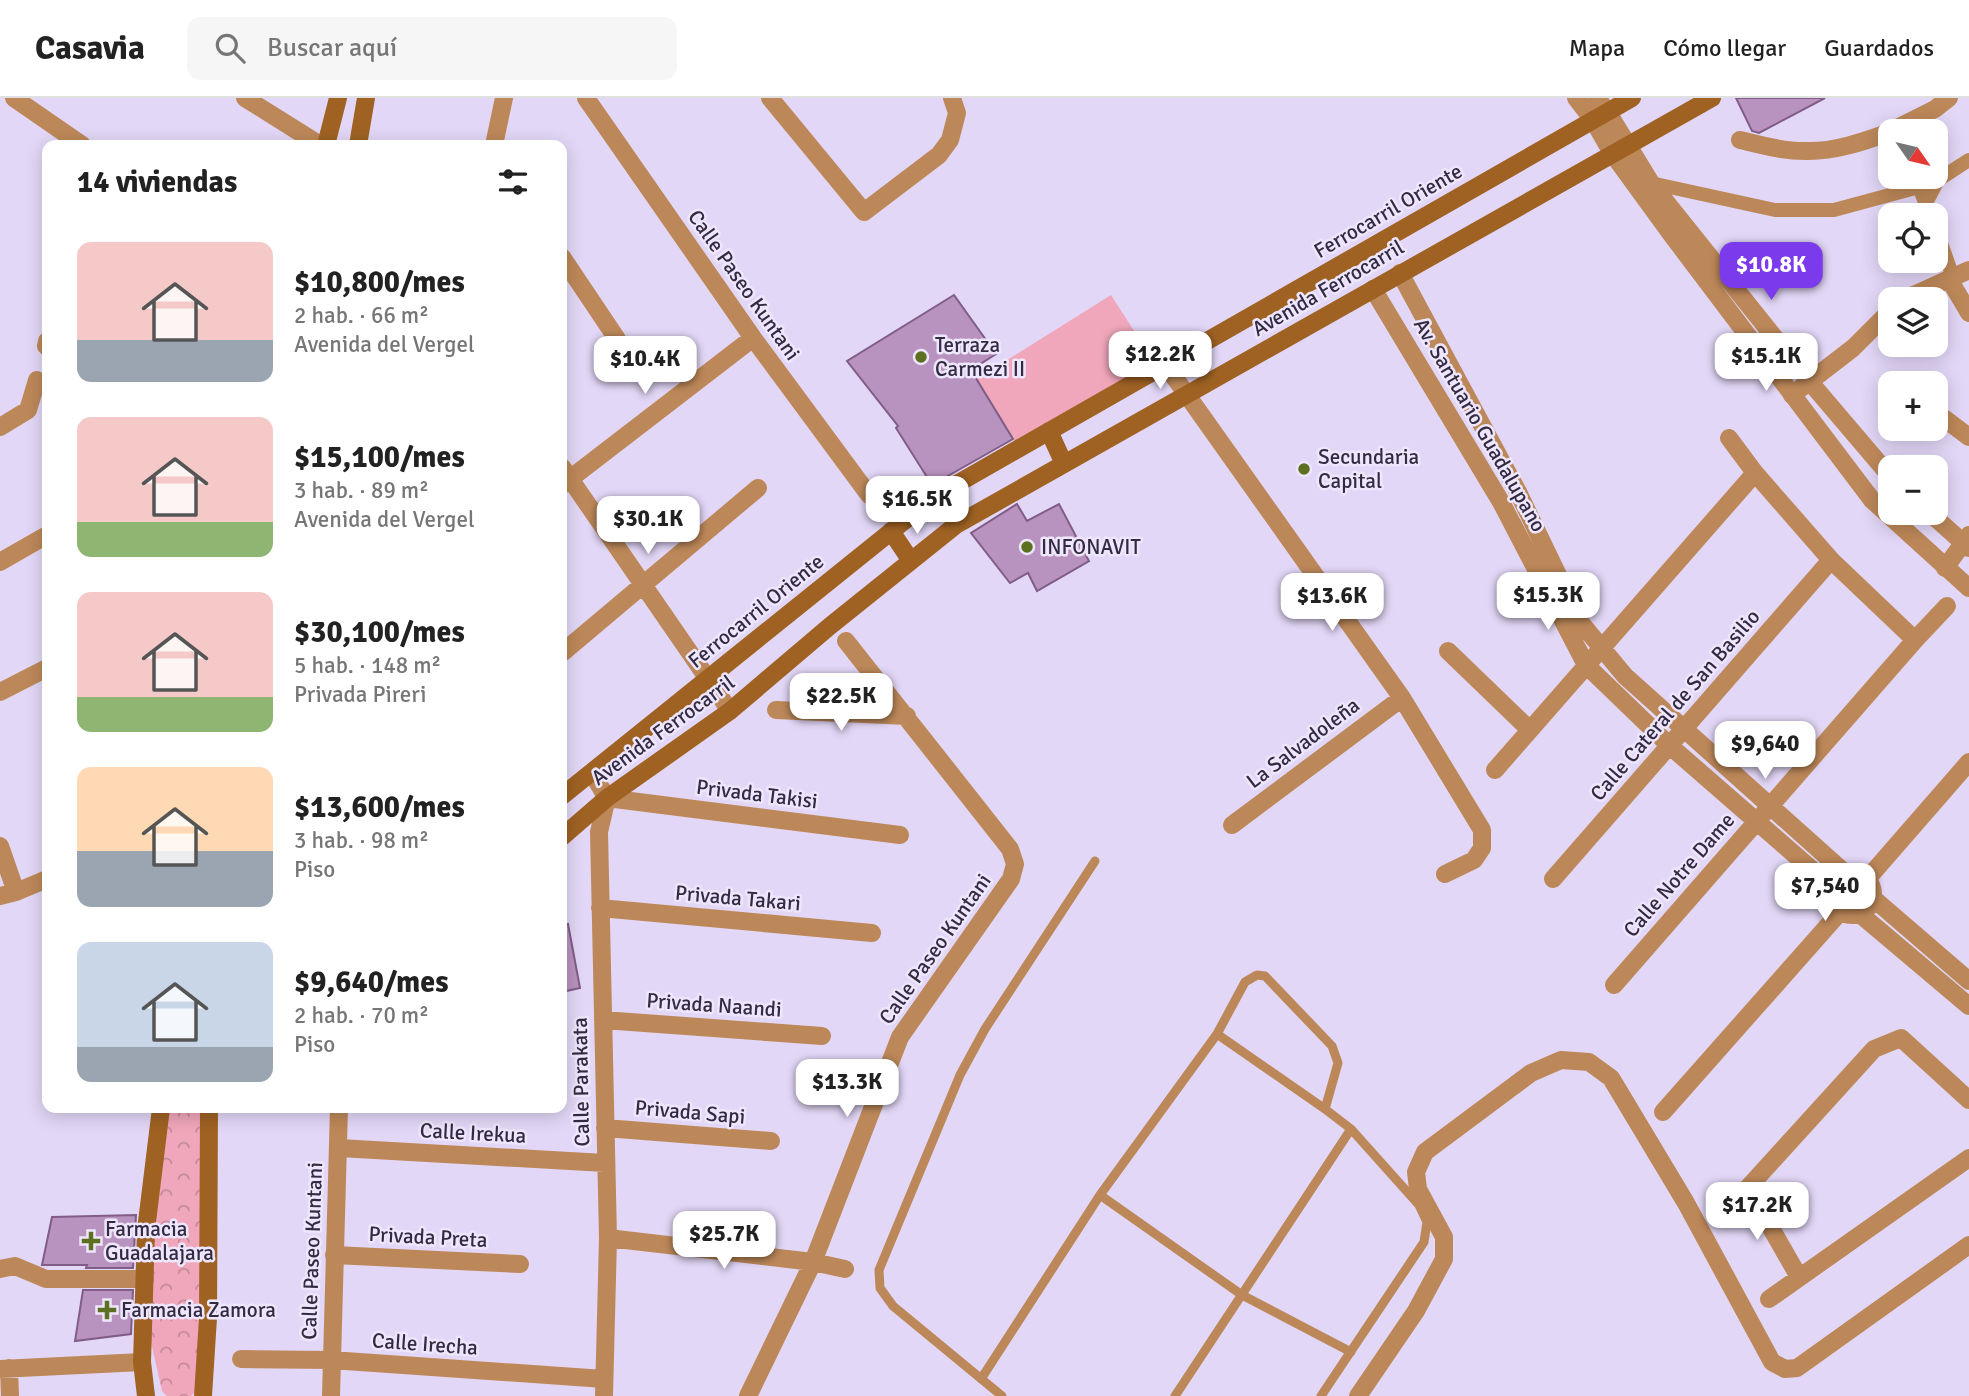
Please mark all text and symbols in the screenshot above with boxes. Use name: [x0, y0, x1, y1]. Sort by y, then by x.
search box: [187, 17, 677, 80]
text: Casavia: [35, 28, 145, 69]
icon: search: [211, 29, 249, 67]
text: Buscar aquí: [267, 32, 397, 64]
text: Mapa: [1569, 33, 1625, 63]
text: Cómo llegar: [1663, 33, 1786, 63]
text: Guardados: [1824, 33, 1934, 63]
north arrow: [1878, 119, 1948, 189]
map controls: [1878, 119, 1948, 525]
street label: Ferrocarril Oriente: [1309, 158, 1467, 264]
icon: filters: [494, 163, 532, 201]
text: 14 viviendas: [77, 164, 237, 201]
button: locate: [1878, 203, 1948, 273]
street label: Calle Paseo Kuntani: [682, 205, 806, 365]
street label: Avenida Ferrocarril: [1247, 234, 1409, 342]
pin: $10.8K: [1714, 242, 1828, 302]
text: $10.8K: [1736, 250, 1806, 279]
text: $10,800/mes: [294, 264, 465, 301]
icon: home: [133, 270, 217, 354]
button: layers: [1878, 287, 1948, 357]
text: 2 hab. · 66 m²: [294, 301, 429, 330]
street label: Av. Santuario Guadalupano: [1408, 313, 1552, 537]
text: Avenida del Vergel: [294, 330, 475, 359]
pin: $12.2K: [1103, 331, 1217, 391]
place label: Terraza Carmezi II: [935, 332, 1025, 382]
pin: $15.1K: [1709, 334, 1823, 393]
pin: $10.4K: [588, 336, 702, 396]
text: $12.2K: [1125, 339, 1195, 368]
text: $15.1K: [1731, 341, 1801, 370]
text: $10.4K: [610, 344, 680, 373]
marker: Terraza Carmezi II: [913, 349, 929, 365]
button: +: [1878, 371, 1948, 441]
text: $15,100/mes: [294, 439, 465, 476]
place label: Secundaria Capital: [1318, 444, 1419, 494]
icon: home: [133, 445, 217, 529]
button: −: [1878, 455, 1948, 525]
marker: Secundaria Capital: [1296, 461, 1312, 477]
text: 3 hab. · 89 m²: [294, 476, 429, 505]
pin: $16.5K: [860, 476, 974, 536]
text: $16.5K: [882, 484, 952, 513]
pin: $30.1K: [591, 496, 705, 556]
text: $30.1K: [613, 504, 683, 533]
text: Avenida del Vergel: [294, 505, 475, 534]
place label: INFONAVIT: [1041, 534, 1141, 560]
marker: INFONAVIT: [1019, 539, 1035, 555]
street label: Ferrocarril Oriente: [683, 548, 829, 674]
pin: $15.3K: [1491, 573, 1605, 632]
pin: $13.6K: [1275, 574, 1389, 633]
text: $15.3K: [1513, 580, 1583, 609]
text: $13.6K: [1297, 581, 1367, 610]
street label: Calle Cateral de San Basilio: [1585, 604, 1765, 806]
text: $30,100/mes: [294, 614, 465, 651]
icon: home: [133, 620, 217, 704]
text: 5 hab. · 148 m²: [294, 651, 441, 680]
street label: Avenida Ferrocarril: [586, 669, 740, 791]
pin: $22.5K: [784, 674, 898, 733]
text: Privada Pireri: [294, 680, 426, 709]
text: $22.5K: [806, 681, 876, 710]
street label: La Salvadoleña: [1241, 692, 1365, 794]
pin: $9,640: [1708, 722, 1822, 781]
text: $9,640: [1731, 729, 1799, 758]
street label: Privada Takisi: [695, 774, 819, 814]
text: $13,600/mes: [294, 789, 465, 826]
icon: home: [133, 795, 217, 879]
street label: Calle Notre Dame: [1618, 807, 1740, 943]
text: 3 hab. · 98 m²: [294, 826, 429, 855]
text: Piso: [294, 855, 335, 884]
pin: $7,540: [1768, 864, 1882, 923]
street label: Calle Paseo Kuntani: [873, 869, 997, 1029]
text: $7,540: [1791, 871, 1859, 900]
street label: Privada Takari: [674, 880, 802, 916]
text: $9,640/mes: [294, 964, 449, 1001]
icon: home: [133, 970, 217, 1054]
street label: Privada Naandi: [646, 987, 782, 1023]
text: 2 hab. · 70 m²: [294, 1001, 429, 1030]
street label: Calle Parakata: [567, 1017, 595, 1147]
text: Piso: [294, 1030, 335, 1059]
pin: $13.3K: [790, 1060, 904, 1119]
text: $13.3K: [812, 1067, 882, 1096]
street label: Privada Sapi: [634, 1094, 746, 1130]
street label: Calle Irekua: [419, 1117, 527, 1149]
street label: Calle Paseo Kuntani: [296, 1162, 328, 1340]
pin: $17.2K: [1700, 1182, 1814, 1242]
text: $17.2K: [1722, 1190, 1792, 1219]
pin: $25.7K: [667, 1212, 781, 1271]
place label: Farmacia Guadalajara: [105, 1216, 214, 1266]
text: $25.7K: [689, 1219, 759, 1248]
street label: Privada Preta: [368, 1221, 488, 1253]
marker: Farmacia Guadalajara: [83, 1233, 99, 1249]
place label: Farmacia Zamora: [121, 1297, 276, 1323]
marker: Farmacia Zamora: [99, 1302, 115, 1318]
street label: Calle Irecha: [371, 1327, 479, 1361]

